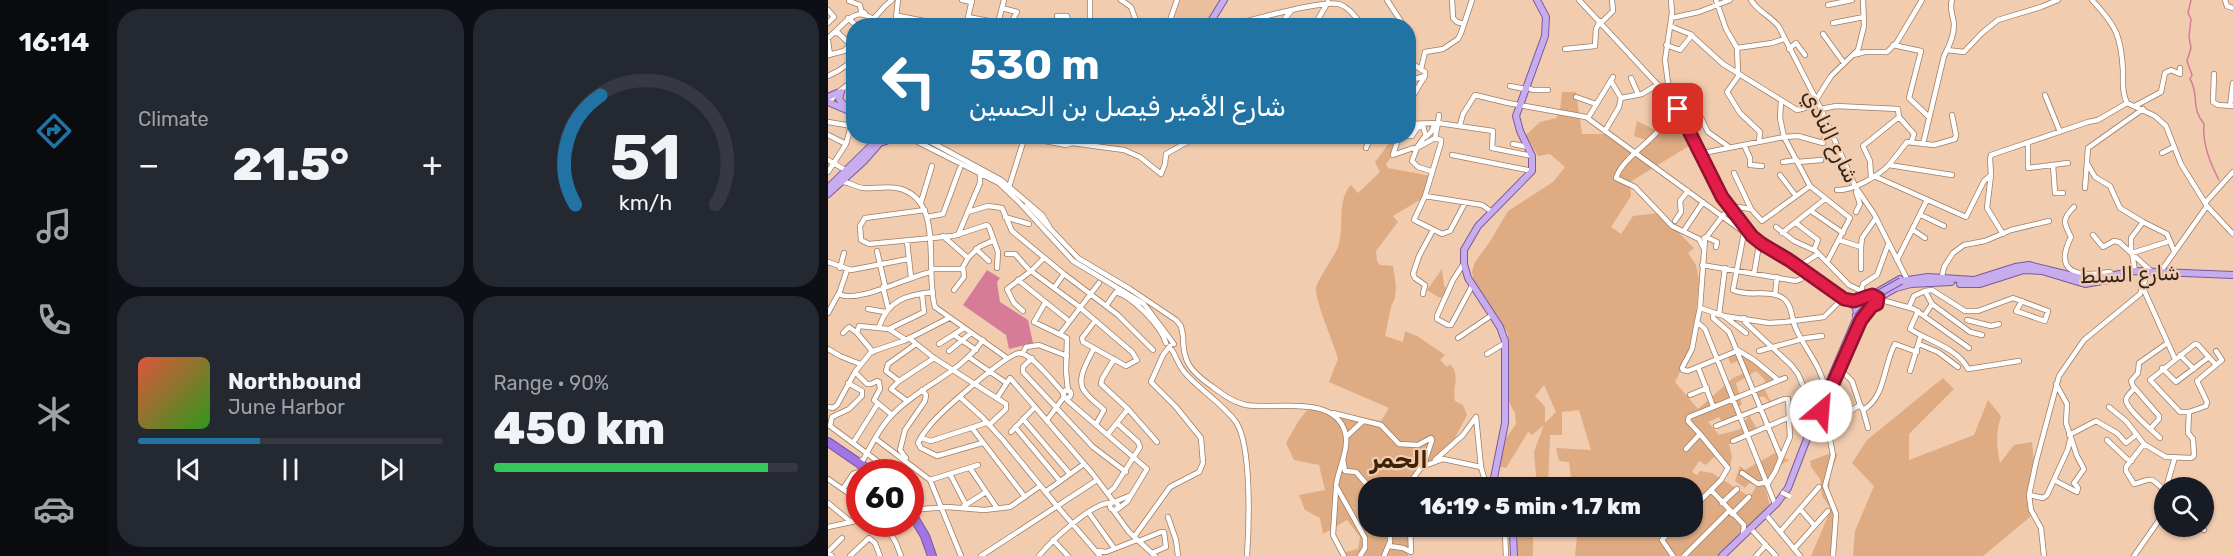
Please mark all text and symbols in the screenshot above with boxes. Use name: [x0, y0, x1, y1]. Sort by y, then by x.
text: 16:14: [19, 26, 89, 58]
text: 530 m: [969, 40, 1100, 90]
icon: left: [870, 42, 948, 120]
pin: [1652, 83, 1703, 134]
street label: شارع النادي: [1796, 85, 1864, 188]
text: شارع الأمير فيصل بن الحسين: [969, 91, 1286, 123]
icon: arrive: [1661, 92, 1694, 125]
text: Climate: [138, 107, 209, 131]
icon: directions: [33, 110, 75, 152]
text: 51: [610, 121, 681, 195]
text: 21.5°: [232, 138, 349, 191]
text: −: [138, 145, 159, 184]
text: +: [422, 145, 442, 184]
text: km/h: [619, 190, 673, 215]
icon: music: [33, 205, 75, 247]
street label: شارع السلط: [2080, 260, 2180, 290]
icon: phone: [33, 299, 75, 341]
text: Northbound: [228, 368, 361, 395]
text: Range · 90%: [494, 371, 609, 395]
position arrow: [1789, 379, 1853, 443]
icon: climate: [33, 393, 75, 435]
text: June Harbor: [228, 395, 345, 419]
text: 450 km: [494, 402, 665, 455]
district label: الحمر: [1368, 446, 1428, 474]
icon: previous: [172, 453, 205, 486]
icon: pause: [274, 453, 307, 486]
icon: next: [375, 453, 408, 486]
speed limit sign: 60: [846, 459, 924, 537]
map controls: [2154, 477, 2214, 537]
button: search: [2154, 477, 2214, 537]
icon: car: [33, 488, 75, 530]
text: 16:19 · 5 min · 1.7 km: [1420, 493, 1641, 520]

